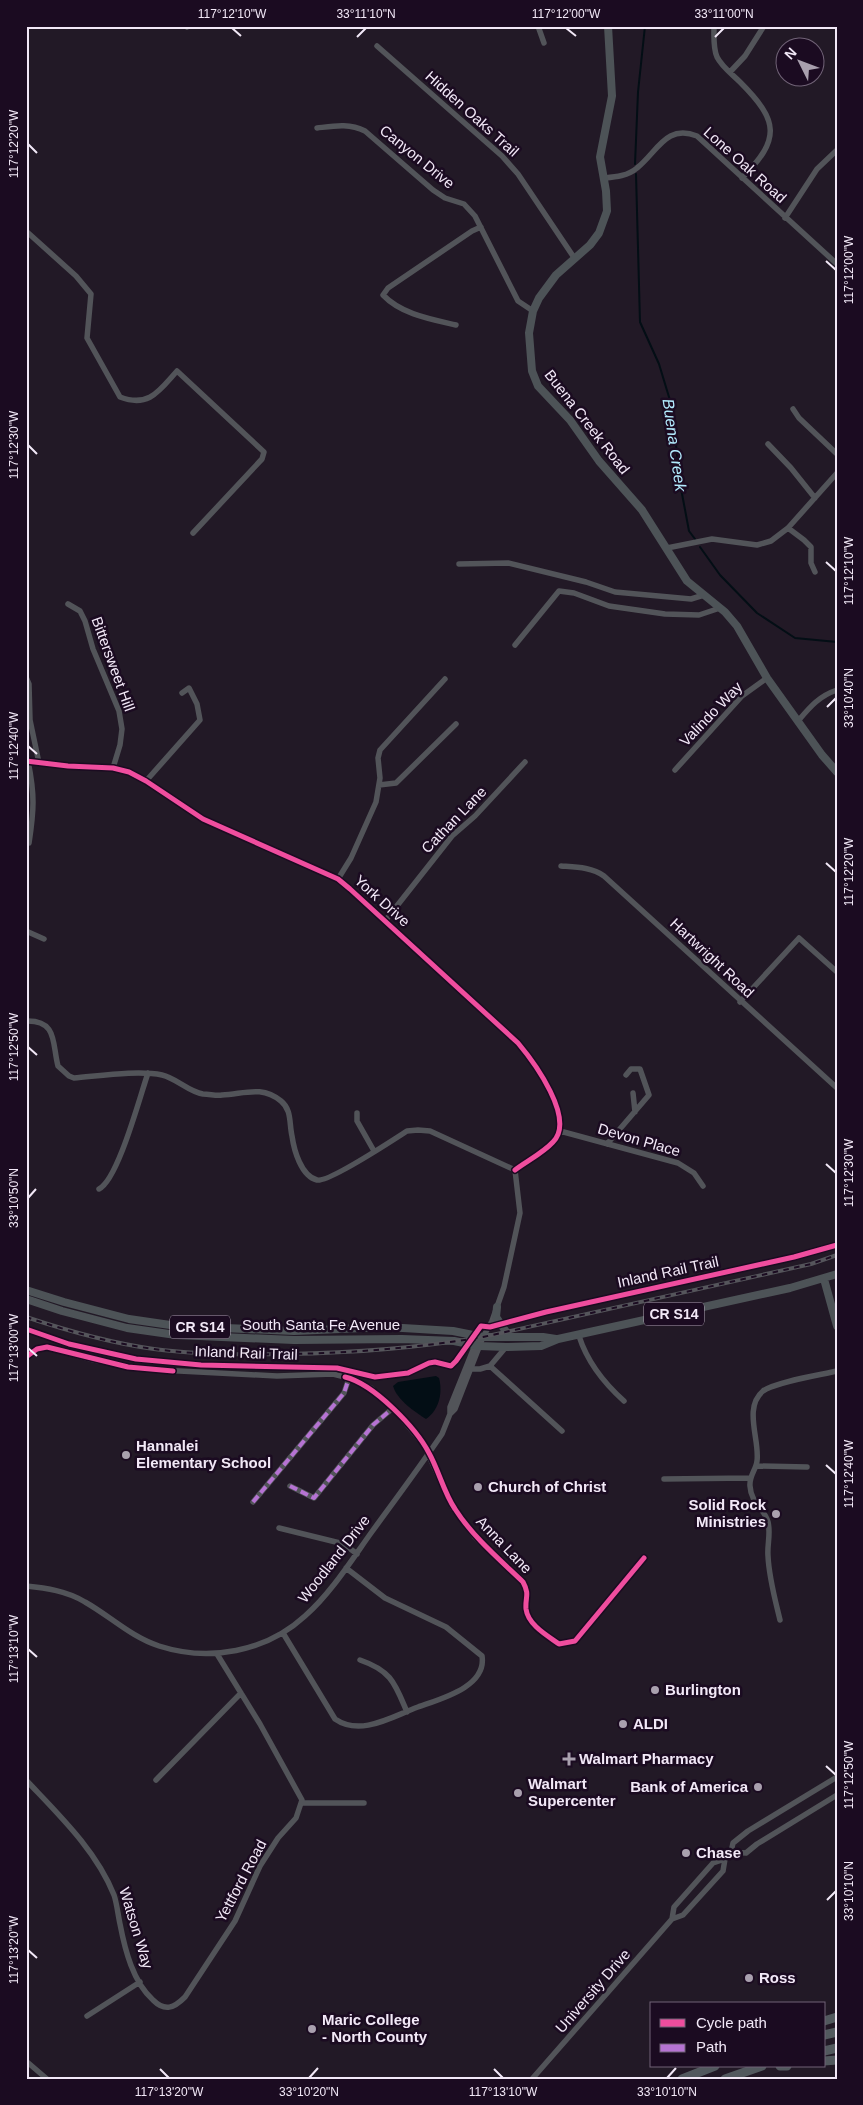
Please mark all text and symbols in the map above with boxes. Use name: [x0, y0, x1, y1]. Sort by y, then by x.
text: 117°12'10"W: [198, 7, 267, 21]
text: 33°11'10"N: [336, 7, 396, 21]
text: 117°12'00"W: [532, 7, 601, 21]
text: 33°11'00"N: [694, 7, 754, 21]
north arrow: [776, 38, 826, 88]
text: N: [781, 44, 800, 62]
street label: Hidden Oaks Trail: [422, 67, 522, 160]
text: 117°12'20"W: [7, 109, 21, 178]
street label: Canyon Drive: [377, 121, 458, 192]
street label: Lone Oak Road: [701, 123, 790, 206]
text: 117°12'00"W: [842, 235, 856, 304]
street label: Buena Creek Road: [541, 366, 633, 477]
water label: Buena Creek: [660, 398, 690, 493]
text: 117°12'30"W: [7, 410, 21, 479]
text: 117°12'10"W: [842, 536, 856, 605]
street label: Bittersweet Hill: [89, 614, 138, 713]
text: 33°10'40"N: [842, 668, 856, 728]
street label: Valindo Way: [676, 678, 746, 749]
text: 117°12'40"W: [7, 711, 21, 780]
street label: Cathan Lane: [418, 783, 490, 856]
text: 117°12'20"W: [842, 837, 856, 906]
street label: York Drive: [351, 871, 414, 930]
street label: Hartwright Road: [667, 914, 758, 1001]
text: 117°12'50"W: [7, 1012, 21, 1081]
street label: Devon Place: [596, 1120, 682, 1159]
text: 117°12'30"W: [842, 1138, 856, 1207]
text: 33°10'50"N: [7, 1168, 21, 1228]
street label: Inland Rail Trail: [616, 1252, 720, 1291]
road number: CR S14: [644, 1302, 704, 1326]
text: 117°13'00"W: [7, 1313, 21, 1382]
road number: CR S14: [170, 1315, 230, 1338]
street label: South Santa Fe Avenue: [242, 1316, 400, 1333]
street label: Inland Rail Trail: [194, 1342, 298, 1363]
place label: Hannalei Elementary School: [136, 1437, 271, 1471]
text: 117°12'40"W: [842, 1439, 856, 1508]
marker: Hannalei Elementary School: [120, 1449, 132, 1461]
place label: Church of Christ: [488, 1478, 606, 1495]
marker: Church of Christ: [472, 1481, 484, 1493]
place label: Solid Rock Ministries: [688, 1496, 767, 1530]
marker: Solid Rock Ministries: [770, 1508, 782, 1520]
street label: Woodland Drive: [294, 1512, 373, 1606]
street label: Anna Lane: [473, 1513, 536, 1577]
text: 117°13'10"W: [7, 1614, 21, 1683]
place label: Burlington: [665, 1681, 741, 1698]
marker: Burlington: [649, 1684, 661, 1696]
place label: ALDI: [633, 1715, 668, 1732]
marker: ALDI: [617, 1718, 629, 1730]
text: 117°12'50"W: [842, 1740, 856, 1809]
place label: Walmart Pharmacy: [579, 1750, 714, 1767]
marker: Walmart Pharmacy: [563, 1753, 575, 1765]
place label: Walmart Supercenter: [528, 1775, 616, 1809]
place label: Bank of America: [630, 1778, 749, 1795]
marker: Bank of America: [752, 1781, 764, 1793]
marker: Walmart Supercenter: [512, 1787, 524, 1799]
street label: Yettford Road: [212, 1837, 269, 1925]
place label: Chase: [696, 1844, 741, 1861]
marker: Chase: [680, 1847, 692, 1859]
text: 33°10'10"N: [842, 1861, 856, 1921]
street label: Watson Way: [116, 1885, 157, 1971]
text: 117°13'20"W: [7, 1915, 21, 1984]
street label: University Drive: [552, 1945, 633, 2036]
place label: Ross: [759, 1969, 796, 1986]
marker: Ross: [743, 1972, 755, 1984]
legend: [650, 2002, 826, 2068]
place label: Maric College - North County: [322, 2011, 428, 2045]
text: Cycle path: [696, 2014, 767, 2031]
marker: Maric College - North County: [306, 2023, 318, 2035]
text: Path: [696, 2038, 727, 2055]
text: 117°13'20"W: [135, 2085, 204, 2099]
text: 33°10'20"N: [279, 2085, 339, 2099]
text: 117°13'10"W: [469, 2085, 538, 2099]
text: 33°10'10"N: [637, 2085, 697, 2099]

